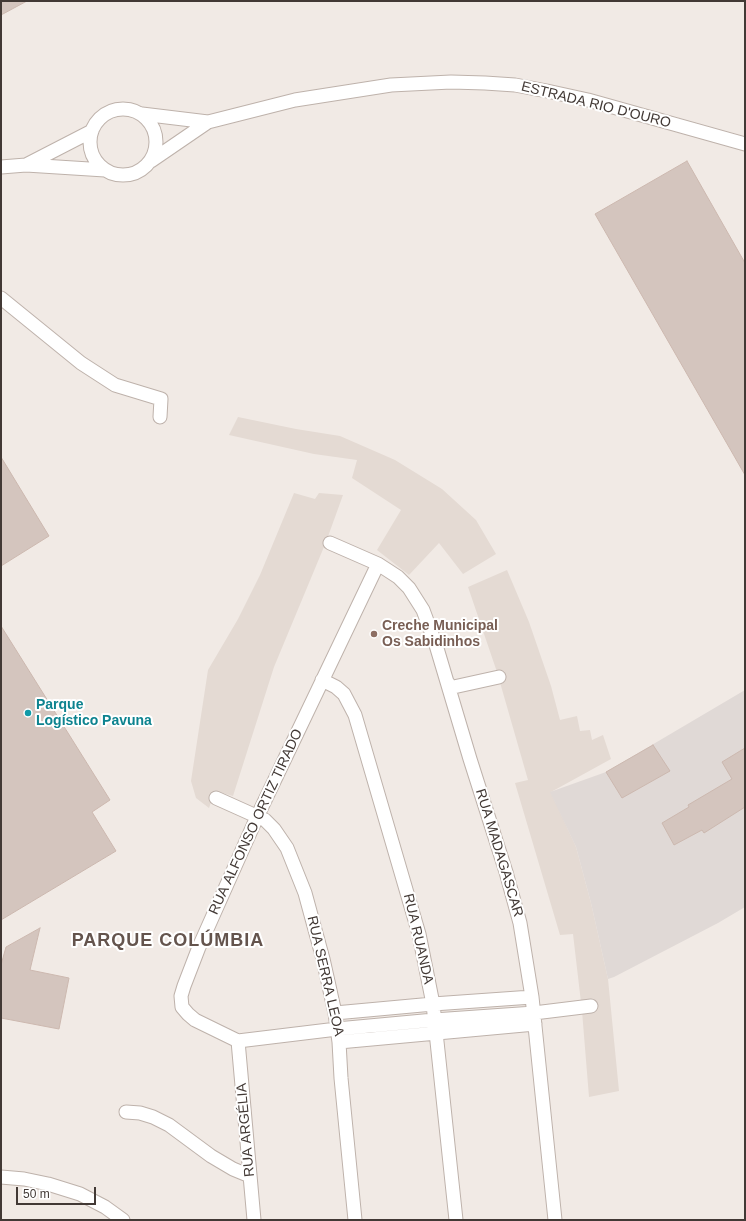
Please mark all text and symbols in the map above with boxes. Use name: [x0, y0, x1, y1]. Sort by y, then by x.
street label: ESTRADA RIO D'OURO: [519, 78, 673, 132]
place label: Creche Municipal Os Sabidinhos: [382, 618, 498, 650]
marker: Creche Municipal Os Sabidinhos: [369, 629, 379, 639]
place label: Parque Logístico Pavuna: [36, 697, 152, 730]
marker: Parque Logístico Pavuna: [23, 708, 33, 718]
street label: RUA ALFONSO ORTIZ TIRADO: [206, 727, 306, 917]
street label: RUA MADAGASCAR: [472, 787, 526, 919]
street label: RUA RUANDA: [399, 892, 437, 986]
street label: RUA SERRA LEOA: [303, 914, 347, 1038]
district label: PARQUE COLÚMBIA: [72, 930, 264, 952]
street label: RUA ARGÉLIA: [234, 1082, 258, 1178]
scale bar: [18, 1179, 98, 1205]
text: 50 m: [23, 1187, 50, 1201]

